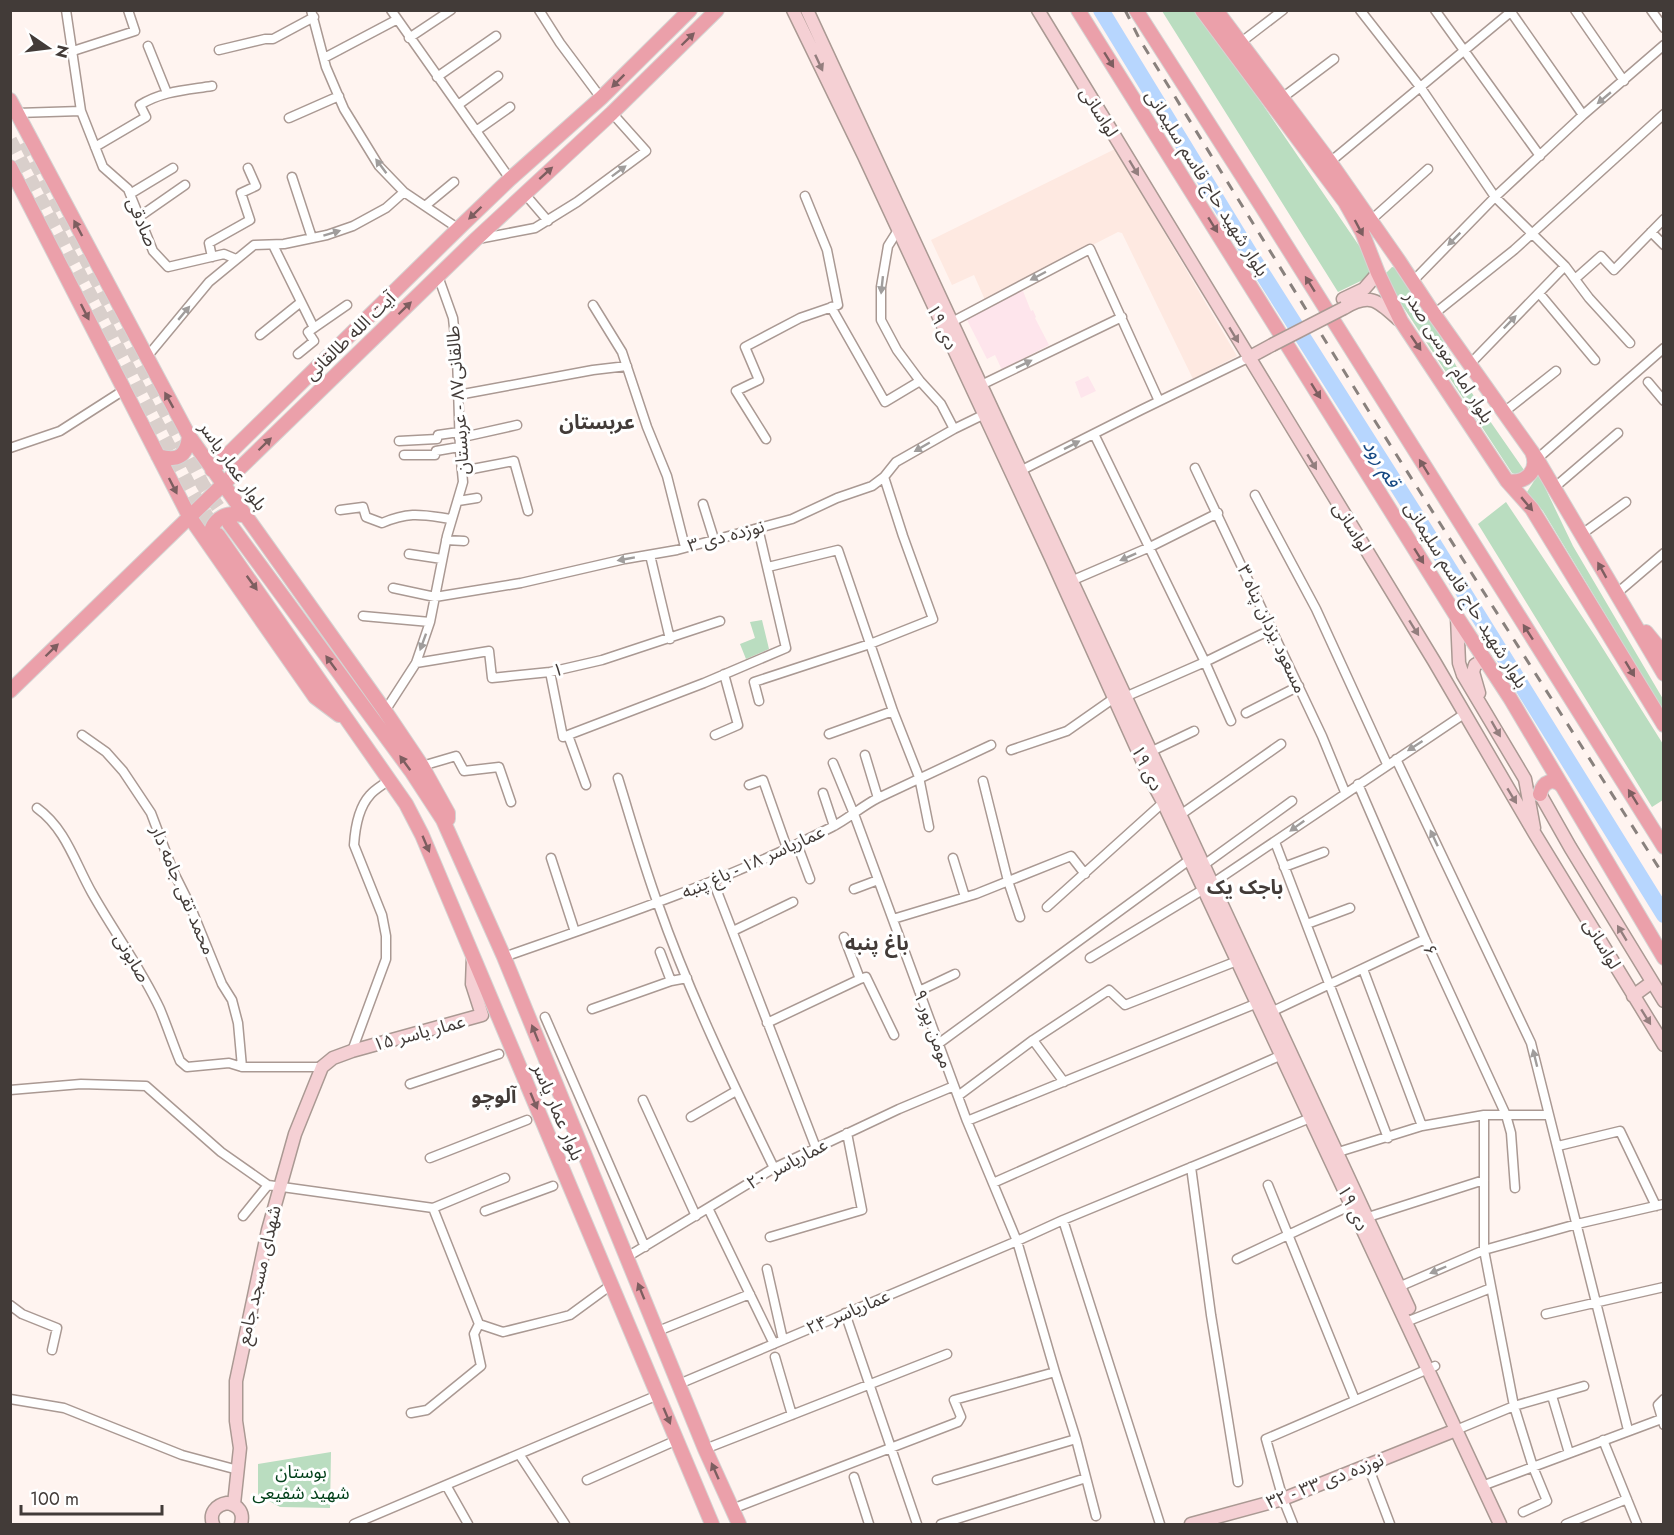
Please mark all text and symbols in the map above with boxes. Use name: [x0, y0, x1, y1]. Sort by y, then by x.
north arrow: [18, 18, 78, 78]
one-way arrow: [680, 32, 695, 46]
text: N: [49, 43, 75, 60]
one-way arrow: [1104, 52, 1115, 68]
one-way arrow: [814, 55, 823, 72]
one-way arrow: [611, 74, 626, 88]
street label: لواسانی: [1073, 82, 1125, 142]
street label: بلوار شهید حاج قاسم سلیمانی: [1139, 85, 1275, 281]
one-way arrow: [1596, 91, 1612, 104]
one-way arrow: [375, 159, 387, 175]
one-way arrow: [1128, 160, 1139, 176]
one-way arrow: [611, 165, 627, 177]
one-way arrow: [538, 167, 553, 180]
street label: صادقی: [120, 193, 164, 251]
one-way arrow: [467, 206, 482, 220]
one-way arrow: [1207, 217, 1218, 234]
one-way arrow: [73, 219, 83, 236]
one-way arrow: [1354, 220, 1364, 237]
one-way arrow: [323, 227, 341, 237]
one-way arrow: [1448, 231, 1462, 245]
one-way arrow: [1030, 271, 1047, 281]
one-way arrow: [877, 275, 887, 294]
one-way arrow: [1305, 276, 1316, 292]
street label: آیت الله طالقانی: [299, 285, 402, 386]
street label: بلوار امام موسی صدر: [1397, 285, 1500, 429]
street label: ۱۹ دی: [920, 300, 964, 354]
one-way arrow: [398, 301, 413, 315]
one-way arrow: [80, 304, 90, 321]
one-way arrow: [177, 305, 190, 321]
one-way arrow: [1503, 316, 1517, 330]
street label: طالقانی۸۷ - عربستان: [440, 324, 476, 476]
one-way arrow: [1229, 327, 1240, 343]
one-way arrow: [1410, 335, 1422, 351]
one-way arrow: [1015, 359, 1033, 369]
one-way arrow: [1310, 383, 1321, 399]
one-way arrow: [164, 391, 174, 408]
district label: عربستان: [559, 408, 635, 437]
street label: بلوار عمار یاسر: [192, 415, 273, 516]
water label: قم رود: [1355, 434, 1409, 494]
one-way arrow: [258, 437, 272, 451]
one-way arrow: [1064, 440, 1081, 450]
one-way arrow: [914, 442, 930, 453]
one-way arrow: [1306, 454, 1317, 470]
one-way arrow: [1419, 459, 1430, 475]
one-way arrow: [168, 477, 178, 495]
one-way arrow: [1520, 496, 1533, 512]
street label: لواسانی: [1326, 497, 1378, 557]
street label: بلوار شهید حاج قاسم سلیمانی: [1398, 497, 1534, 693]
street label: نوزده دی ۳: [685, 513, 767, 559]
one-way arrow: [1414, 548, 1425, 564]
one-way arrow: [1119, 552, 1136, 561]
one-way arrow: [617, 555, 636, 564]
street label: ۳ مسعود یزدان پناه: [1231, 561, 1313, 697]
one-way arrow: [1597, 561, 1607, 578]
one-way arrow: [246, 574, 258, 590]
one-way arrow: [1408, 620, 1419, 636]
one-way arrow: [1523, 624, 1534, 640]
one-way arrow: [418, 633, 428, 651]
one-way arrow: [45, 643, 59, 657]
one-way arrow: [325, 655, 337, 671]
street label: ۱: [550, 656, 566, 684]
one-way arrow: [1624, 661, 1635, 677]
one-way arrow: [1491, 721, 1502, 737]
street label: ۱۹ دی: [1125, 741, 1169, 795]
one-way arrow: [1406, 741, 1423, 752]
one-way arrow: [399, 756, 411, 772]
one-way arrow: [1507, 788, 1518, 804]
one-way arrow: [1627, 789, 1638, 805]
street label: عماریاسر ۱۸ - باغ پنبه: [677, 819, 829, 906]
street label: محمد تقی جامه دار: [144, 820, 222, 959]
one-way arrow: [1290, 820, 1305, 832]
one-way arrow: [1429, 830, 1438, 847]
one-way arrow: [422, 835, 431, 853]
district label: باجک یک: [1207, 873, 1283, 902]
street label: لواسانی: [1577, 914, 1627, 974]
one-way arrow: [1617, 925, 1628, 941]
street label: صابونی: [108, 929, 156, 987]
district label: باغ پنبه: [845, 929, 909, 958]
street label: ۶: [1416, 940, 1444, 960]
street label: مومن پور ۹: [907, 986, 959, 1072]
street label: عمار یاسر ۱۵: [370, 1008, 468, 1058]
one-way arrow: [1640, 1009, 1651, 1025]
one-way arrow: [530, 1023, 540, 1041]
one-way arrow: [1529, 1049, 1539, 1067]
street label: بلوار عمار یاسر: [525, 1058, 590, 1165]
district label: آلوچو: [472, 1082, 517, 1111]
one-way arrow: [530, 1092, 539, 1110]
street label: عماریاسر ۲۰: [742, 1132, 832, 1196]
street label: ۱۹ دی: [1331, 1181, 1375, 1235]
street label: شهدای مسجد جامع: [230, 1203, 289, 1347]
one-way arrow: [1429, 1266, 1446, 1275]
one-way arrow: [636, 1281, 646, 1299]
street label: عماریاسر ۲۴: [802, 1283, 894, 1341]
one-way arrow: [662, 1408, 672, 1426]
street label: ۳۲ - نوزده دی ۳۳: [1262, 1447, 1388, 1515]
park label: بوستان شهید شفیعی: [252, 1459, 350, 1506]
one-way arrow: [710, 1462, 719, 1480]
scale bar: [21, 1478, 162, 1516]
text: 100 m: [30, 1486, 79, 1512]

